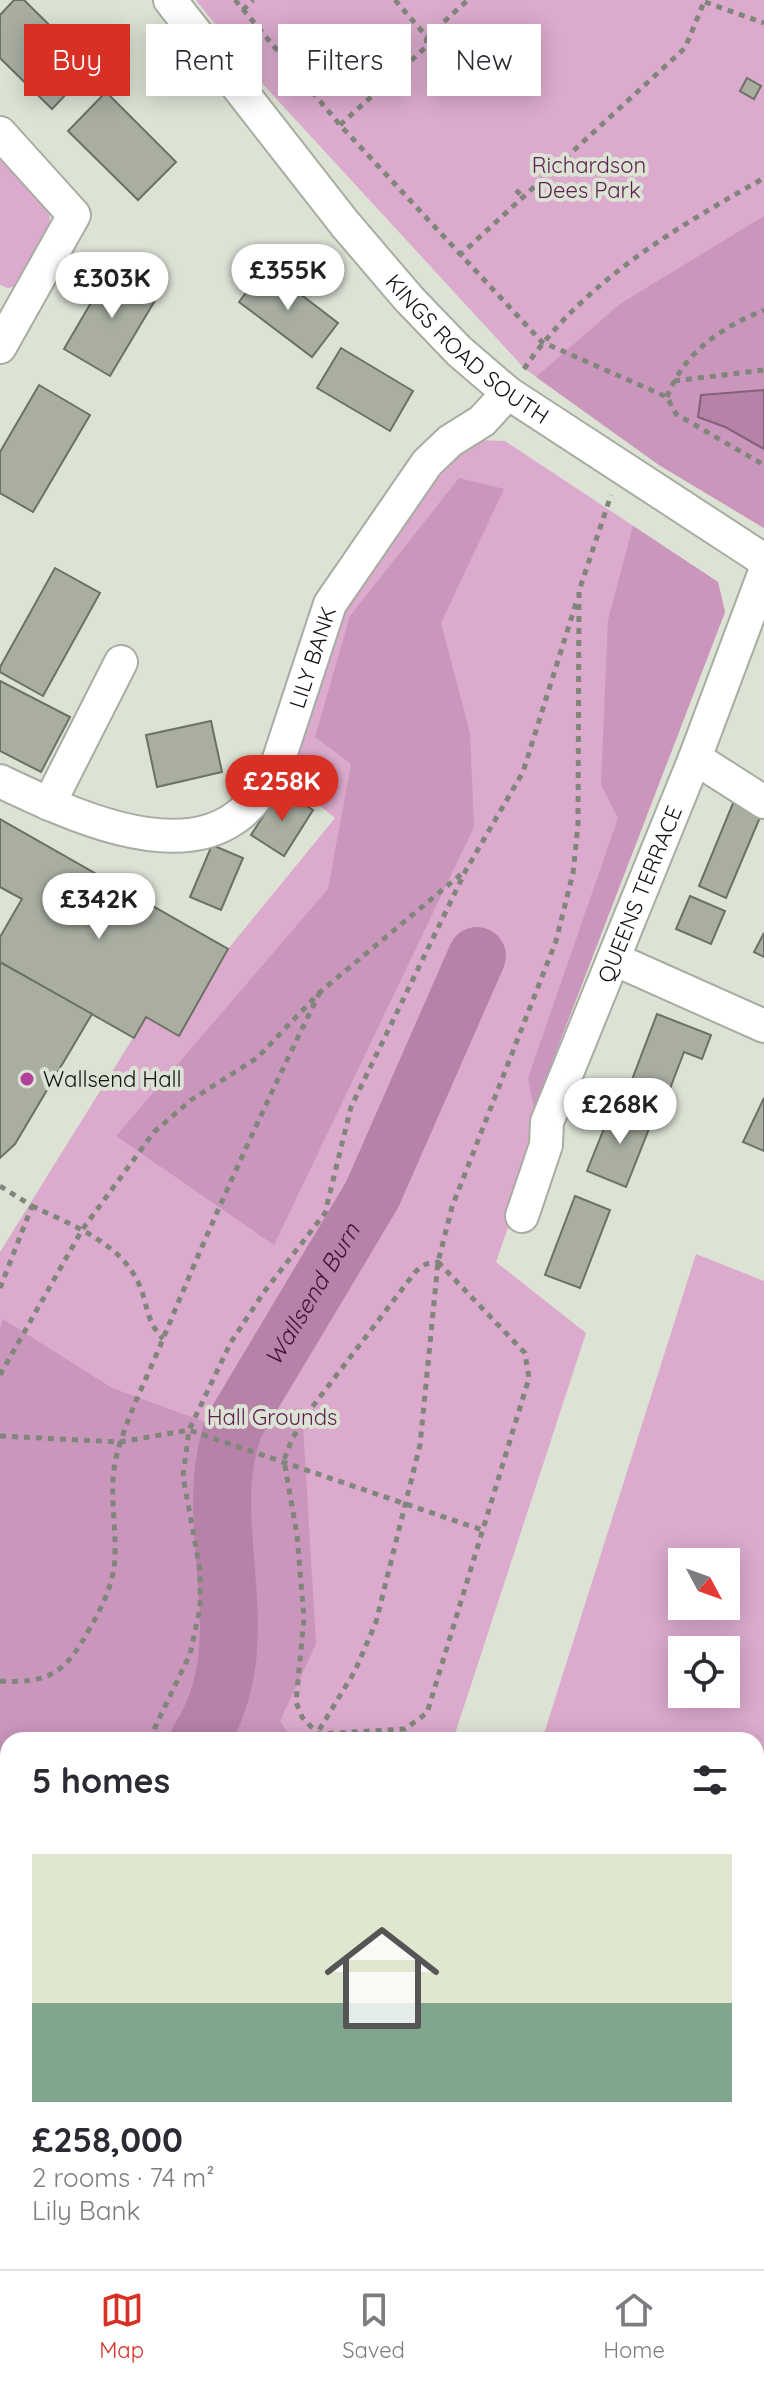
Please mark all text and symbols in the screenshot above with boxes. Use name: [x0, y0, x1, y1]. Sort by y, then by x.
chip: Buy: [24, 24, 130, 96]
chip: Rent: [146, 24, 262, 96]
chip: Filters: [278, 24, 411, 96]
chip: New: [427, 24, 541, 96]
park label: Richardson Dees Park: [532, 151, 646, 204]
pin: £355K: [232, 244, 344, 312]
pin: £303K: [56, 252, 168, 320]
text: £355K: [249, 253, 327, 286]
text: £303K: [73, 261, 151, 294]
street label: KINGS ROAD SOUTH: [380, 268, 554, 430]
street label: LILY BANK: [283, 603, 342, 712]
pin: £258K: [226, 755, 338, 823]
text: £258K: [243, 764, 321, 797]
street label: QUEENS TERRACE: [591, 802, 688, 987]
pin: £342K: [43, 873, 155, 941]
text: £342K: [60, 882, 138, 915]
place label: Wallsend Hall: [43, 1065, 182, 1093]
marker: Wallsend Hall: [18, 1070, 36, 1088]
pin: £268K: [564, 1078, 676, 1146]
text: £268K: [582, 1087, 658, 1120]
water label: Wallsend Burn: [257, 1217, 366, 1371]
park label: Hall Grounds: [207, 1403, 337, 1431]
north arrow: [668, 1548, 740, 1620]
map controls: [668, 1548, 740, 1708]
button: locate: [668, 1636, 740, 1708]
icon: filters: [688, 1758, 732, 1802]
text: 5 homes: [32, 1759, 170, 1802]
icon: home: [310, 1906, 454, 2050]
text: £258,000: [32, 2118, 183, 2161]
text: 2 rooms · 74 m²: [32, 2161, 215, 2194]
text: Lily Bank: [32, 2194, 140, 2227]
tab: Map: [99, 2288, 144, 2364]
tab: Saved: [342, 2288, 405, 2364]
tab: Home: [603, 2288, 665, 2364]

